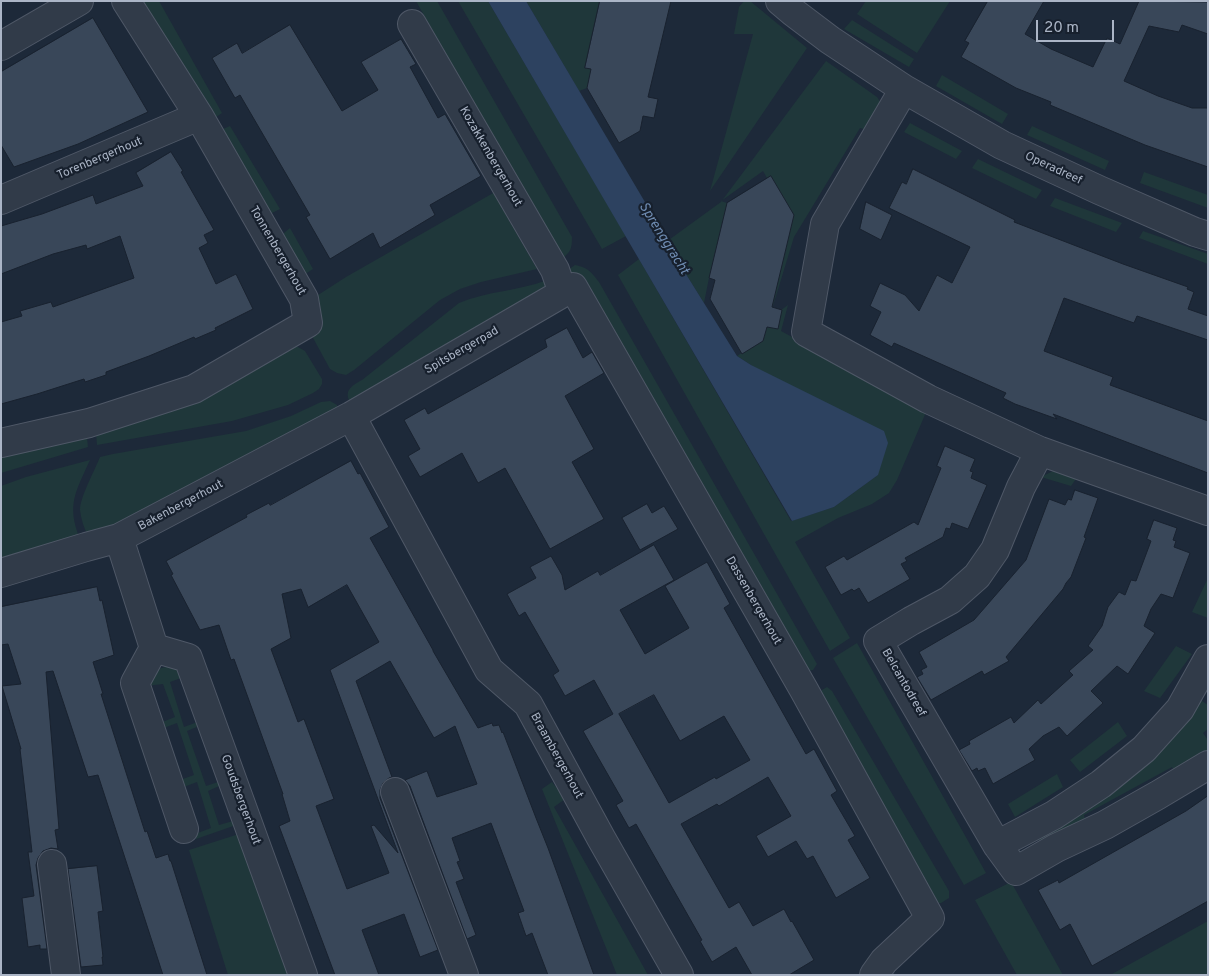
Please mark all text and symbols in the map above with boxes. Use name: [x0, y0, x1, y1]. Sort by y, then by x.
scale bar: [1039, 10, 1116, 42]
text: 20 m: [1044, 19, 1079, 38]
street label: Kozakkenbergerhout: [456, 104, 524, 210]
street label: Torenbergerhout: [55, 135, 145, 183]
street label: Operadreef: [1022, 150, 1084, 188]
water label: Sprenggracht: [634, 200, 692, 278]
street label: Tonnenbergerhout: [246, 204, 308, 298]
street label: Spitsbergerpad: [422, 324, 502, 378]
street label: Bakenbergerhout: [136, 478, 226, 534]
street label: Dassenbergerhout: [722, 554, 784, 648]
street label: Belcantodreef: [878, 647, 928, 719]
street label: Braambergerhout: [526, 711, 586, 801]
street label: Goudsbergerhout: [217, 753, 263, 847]

